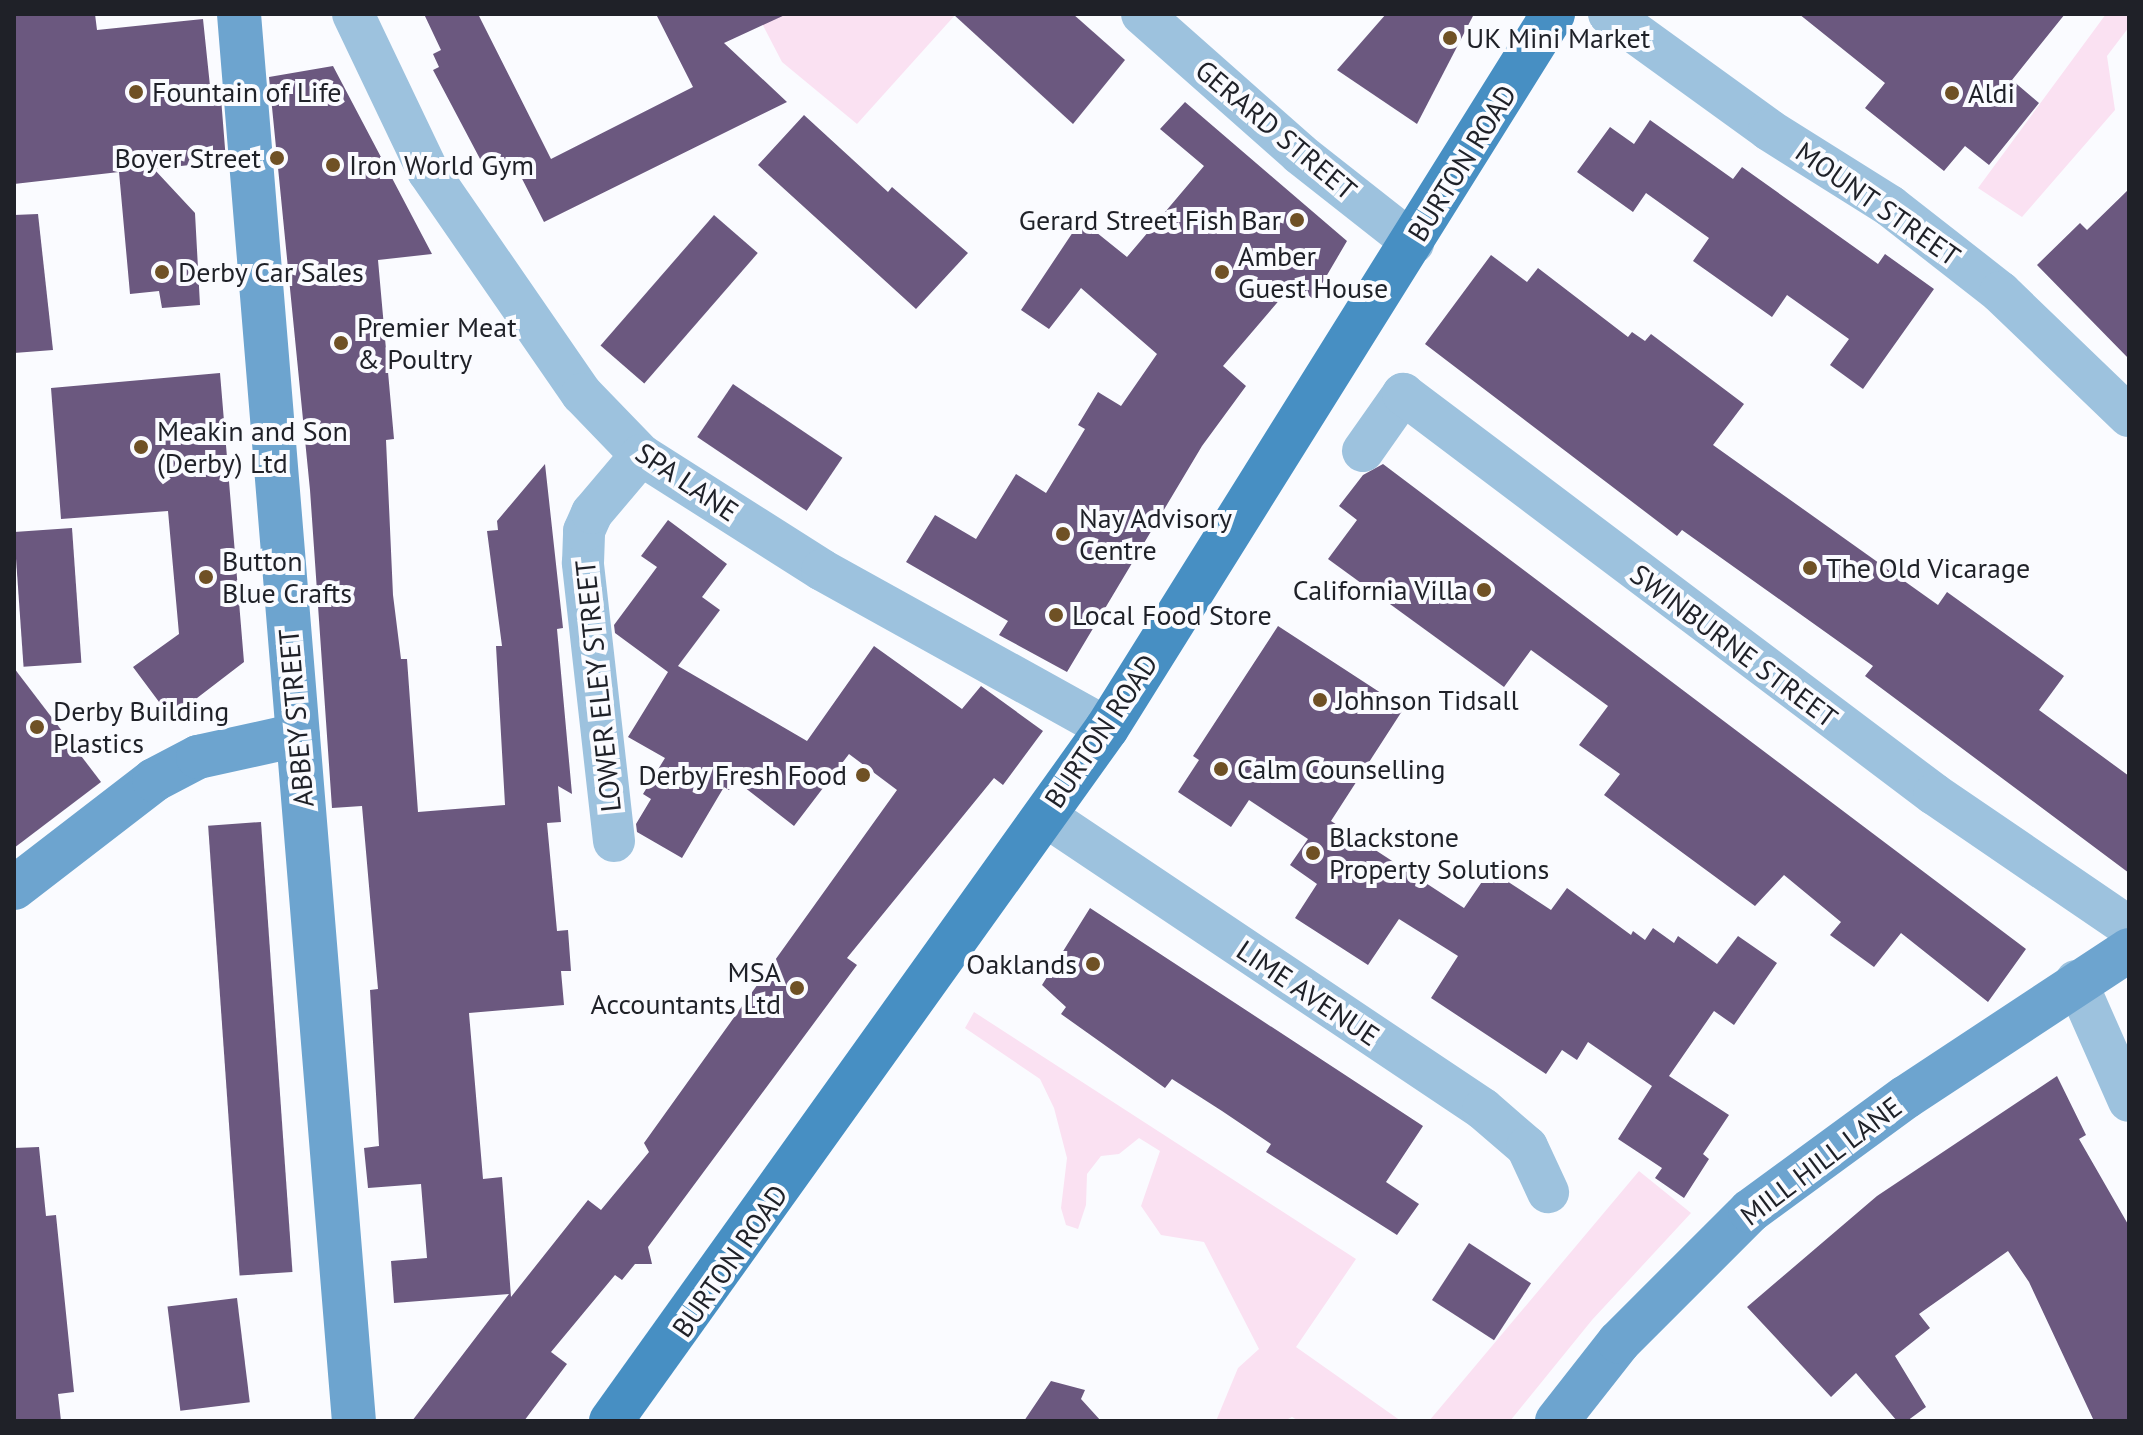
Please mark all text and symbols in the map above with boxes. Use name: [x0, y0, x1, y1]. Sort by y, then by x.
place label: UK Mini Market: [1466, 21, 1651, 55]
marker: UK Mini Market: [1441, 29, 1459, 47]
street label: GERARD STREET: [1189, 53, 1363, 207]
place label: Fountain of Life: [152, 75, 341, 109]
place label: Aldi: [1968, 76, 2015, 110]
street label: BURTON ROAD: [1401, 79, 1523, 247]
marker: Fountain of Life: [127, 83, 145, 101]
marker: Aldi: [1943, 84, 1961, 102]
street label: MOUNT STREET: [1789, 135, 1967, 273]
place label: Boyer Street: [115, 141, 261, 175]
place label: Iron World Gym: [349, 148, 535, 182]
marker: Boyer Street: [268, 149, 286, 167]
marker: Iron World Gym: [324, 156, 342, 174]
place label: Gerard Street Fish Bar: [1019, 203, 1281, 237]
marker: Gerard Street Fish Bar: [1288, 211, 1306, 229]
place label: Amber Guest House: [1238, 239, 1388, 305]
place label: Derby Car Sales: [178, 255, 365, 289]
marker: Derby Car Sales: [153, 263, 171, 281]
marker: Amber Guest House: [1213, 263, 1231, 281]
place label: Premier Meat & Poultry: [357, 310, 517, 376]
marker: Premier Meat & Poultry: [332, 334, 350, 352]
place label: Meakin and Son (Derby) Ltd: [157, 414, 348, 480]
street label: SPA LANE: [629, 435, 745, 529]
marker: Meakin and Son (Derby) Ltd: [132, 438, 150, 456]
place label: Nay Advisory Centre: [1079, 501, 1234, 567]
marker: Nay Advisory Centre: [1054, 525, 1072, 543]
place label: Button Blue Crafts: [222, 544, 352, 610]
place label: The Old Vicarage: [1826, 551, 2031, 585]
street label: SWINBURNE STREET: [1624, 557, 1844, 735]
street label: LOWER ELEY STREET: [568, 558, 628, 814]
marker: The Old Vicarage: [1801, 559, 1819, 577]
marker: Button Blue Crafts: [197, 568, 215, 586]
place label: California Villa: [1292, 573, 1468, 607]
marker: California Villa: [1475, 581, 1493, 599]
place label: Local Food Store: [1072, 598, 1272, 632]
marker: Local Food Store: [1047, 606, 1065, 624]
street label: ABBEY STREET: [271, 627, 321, 809]
street label: BURTON ROAD: [1037, 648, 1165, 814]
place label: Johnson Tidsall: [1336, 683, 1520, 717]
marker: Johnson Tidsall: [1311, 691, 1329, 709]
place label: Derby Building Plastics: [53, 694, 230, 760]
marker: Derby Building Plastics: [28, 718, 46, 736]
place label: Calm Counselling: [1237, 752, 1445, 786]
place label: Derby Fresh Food: [637, 758, 847, 792]
marker: Calm Counselling: [1212, 760, 1230, 778]
marker: Derby Fresh Food: [854, 766, 872, 784]
place label: Blackstone Property Solutions: [1329, 820, 1550, 886]
marker: Blackstone Property Solutions: [1304, 844, 1322, 862]
street label: LIME AVENUE: [1230, 933, 1386, 1053]
place label: Oaklands: [966, 947, 1077, 981]
place label: MSA Accountants Ltd: [590, 955, 781, 1021]
marker: Oaklands: [1084, 955, 1102, 973]
marker: MSA Accountants Ltd: [788, 979, 806, 997]
street label: MILL HILL LANE: [1733, 1089, 1909, 1233]
street label: BURTON ROAD: [665, 1179, 795, 1343]

